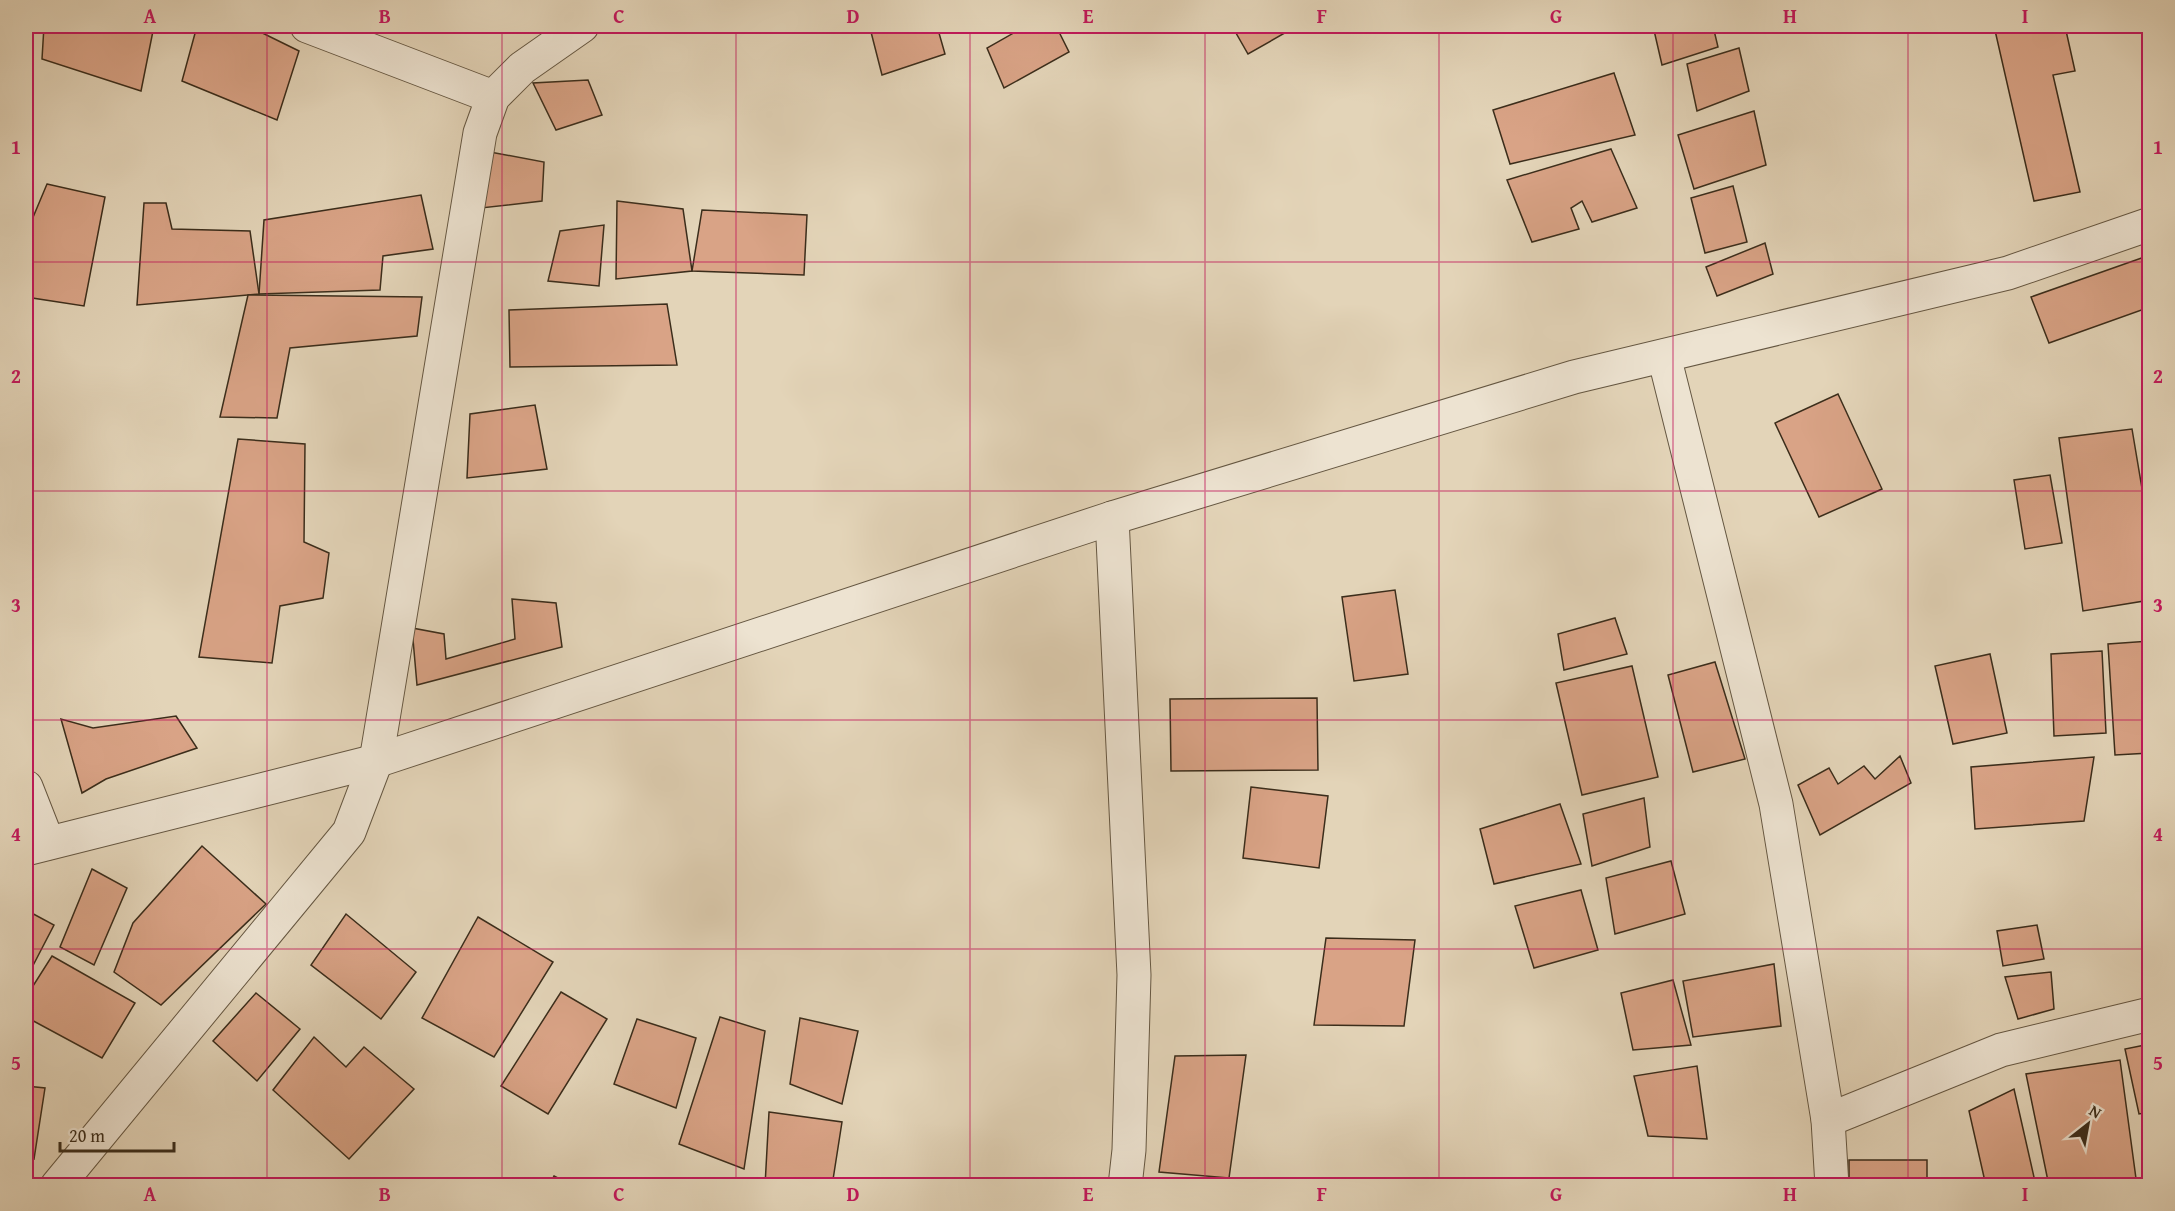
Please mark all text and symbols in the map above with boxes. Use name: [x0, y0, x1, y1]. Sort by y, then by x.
text: A: [144, 1, 157, 30]
text: B: [379, 1, 391, 30]
text: C: [613, 1, 625, 30]
text: D: [846, 1, 860, 30]
text: E: [1083, 1, 1094, 30]
text: F: [1317, 1, 1327, 30]
text: G: [1550, 1, 1562, 30]
text: H: [1783, 1, 1797, 30]
text: I: [2022, 1, 2028, 30]
text: 1: [11, 132, 21, 161]
text: 1: [2153, 132, 2163, 161]
text: 2: [11, 361, 21, 390]
text: 2: [2153, 361, 2163, 390]
text: 3: [11, 590, 21, 619]
text: 3: [2153, 590, 2163, 619]
text: 4: [11, 819, 21, 848]
text: 4: [2153, 819, 2163, 848]
text: 5: [11, 1048, 21, 1077]
text: 5: [2153, 1048, 2163, 1077]
north arrow: [2058, 1094, 2118, 1154]
text: N: [2085, 1098, 2107, 1124]
scale bar: [60, 1115, 174, 1153]
text: 20 m: [69, 1122, 105, 1149]
text: A: [144, 1179, 157, 1208]
text: B: [379, 1179, 391, 1208]
text: C: [613, 1179, 625, 1208]
text: D: [846, 1179, 860, 1208]
text: E: [1083, 1179, 1094, 1208]
text: F: [1317, 1179, 1327, 1208]
text: G: [1550, 1179, 1562, 1208]
text: H: [1783, 1179, 1797, 1208]
text: I: [2022, 1179, 2028, 1208]

